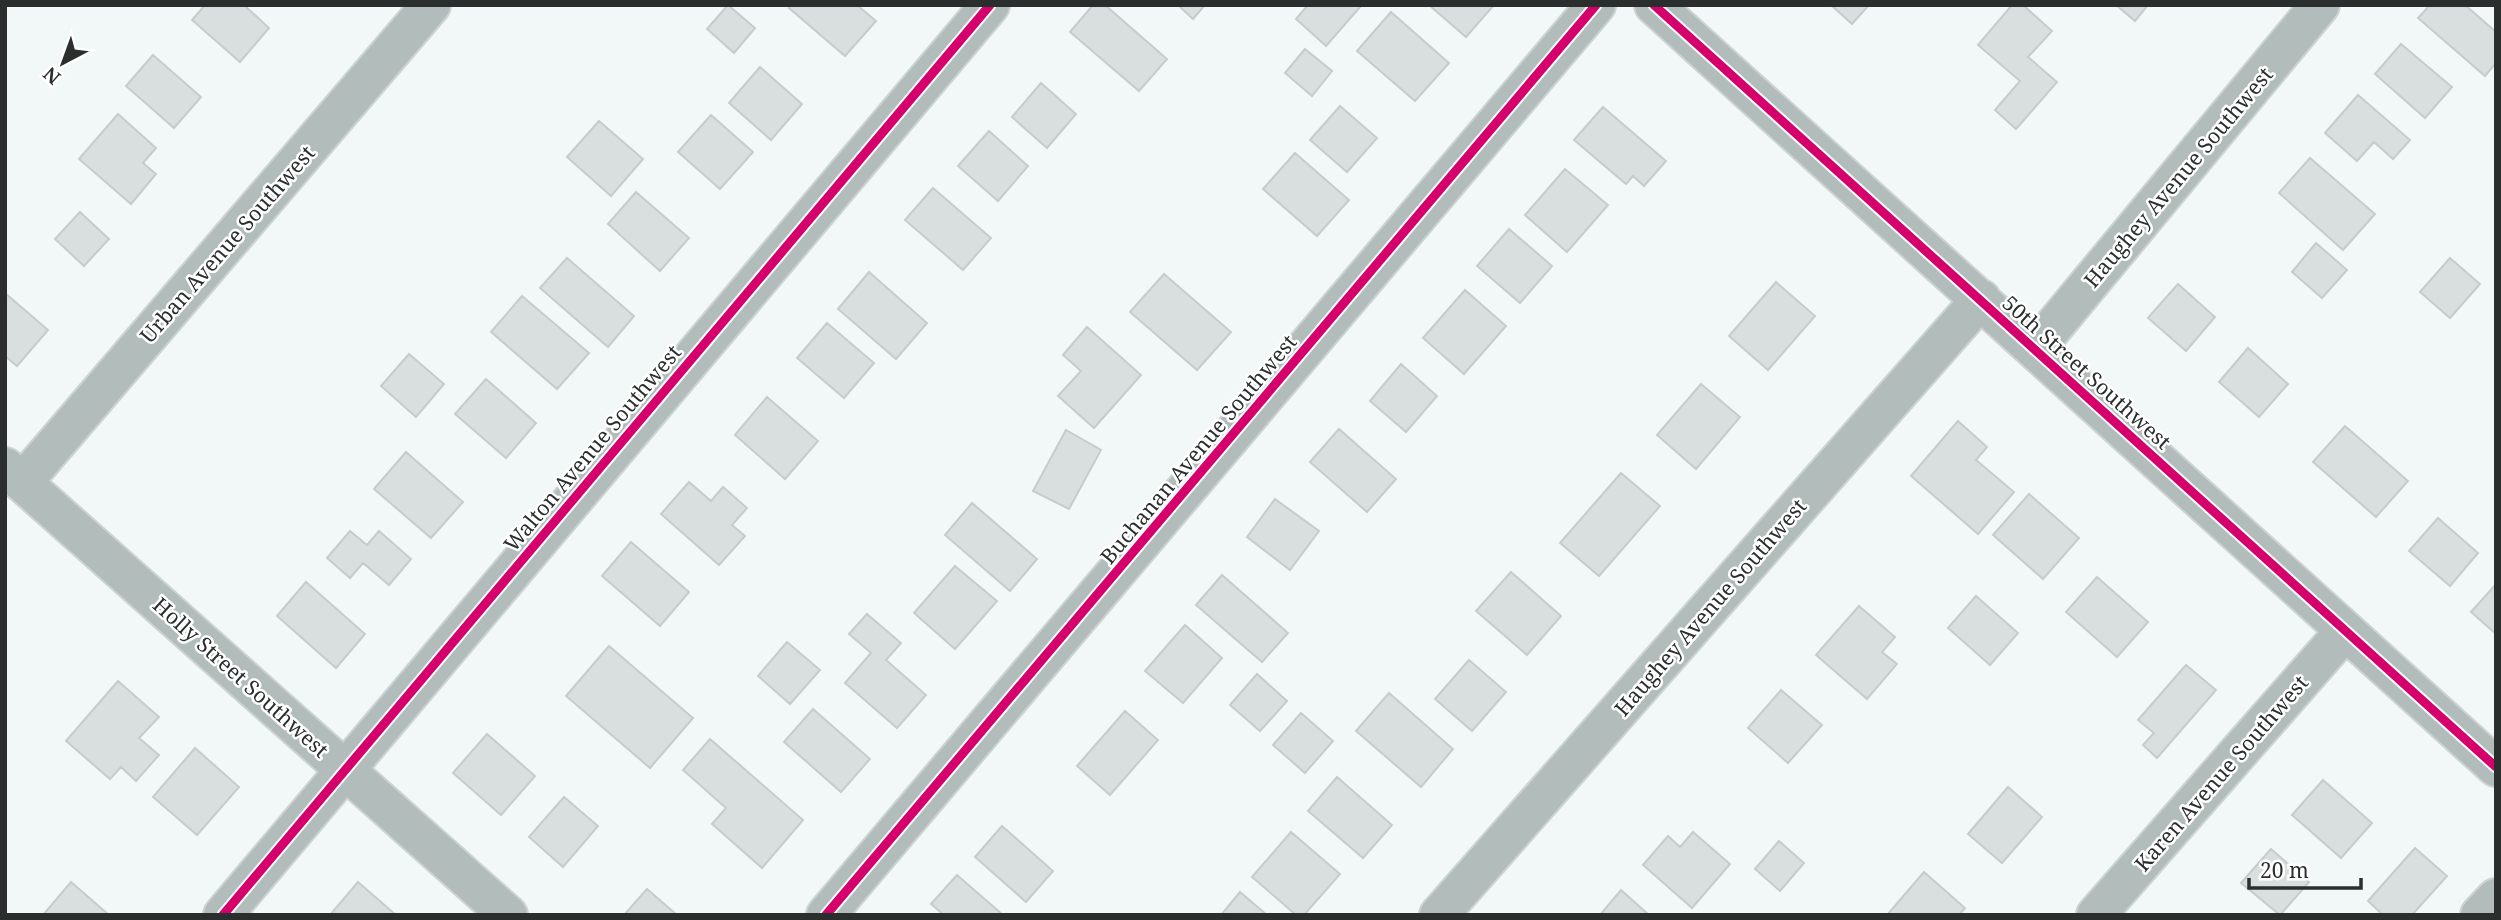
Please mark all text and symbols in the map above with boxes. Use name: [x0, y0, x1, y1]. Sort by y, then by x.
north arrow: [28, 28, 98, 98]
text: N: [38, 61, 66, 91]
street label: Haughey Avenue Southwest: [2078, 61, 2278, 293]
street label: Urban Avenue Southwest: [133, 139, 321, 349]
street label: 50th Street Southwest: [1997, 289, 2177, 455]
street label: Buchanan Avenue Southwest: [1094, 328, 1302, 570]
street label: Walton Avenue Southwest: [497, 339, 687, 557]
street label: Haughey Avenue Southwest: [1608, 492, 1812, 722]
street label: Holly Street Southwest: [147, 591, 335, 763]
street label: Karen Avenue Southwest: [2128, 669, 2314, 877]
scale bar: [2249, 846, 2361, 890]
text: 20 m: [2260, 856, 2309, 884]

